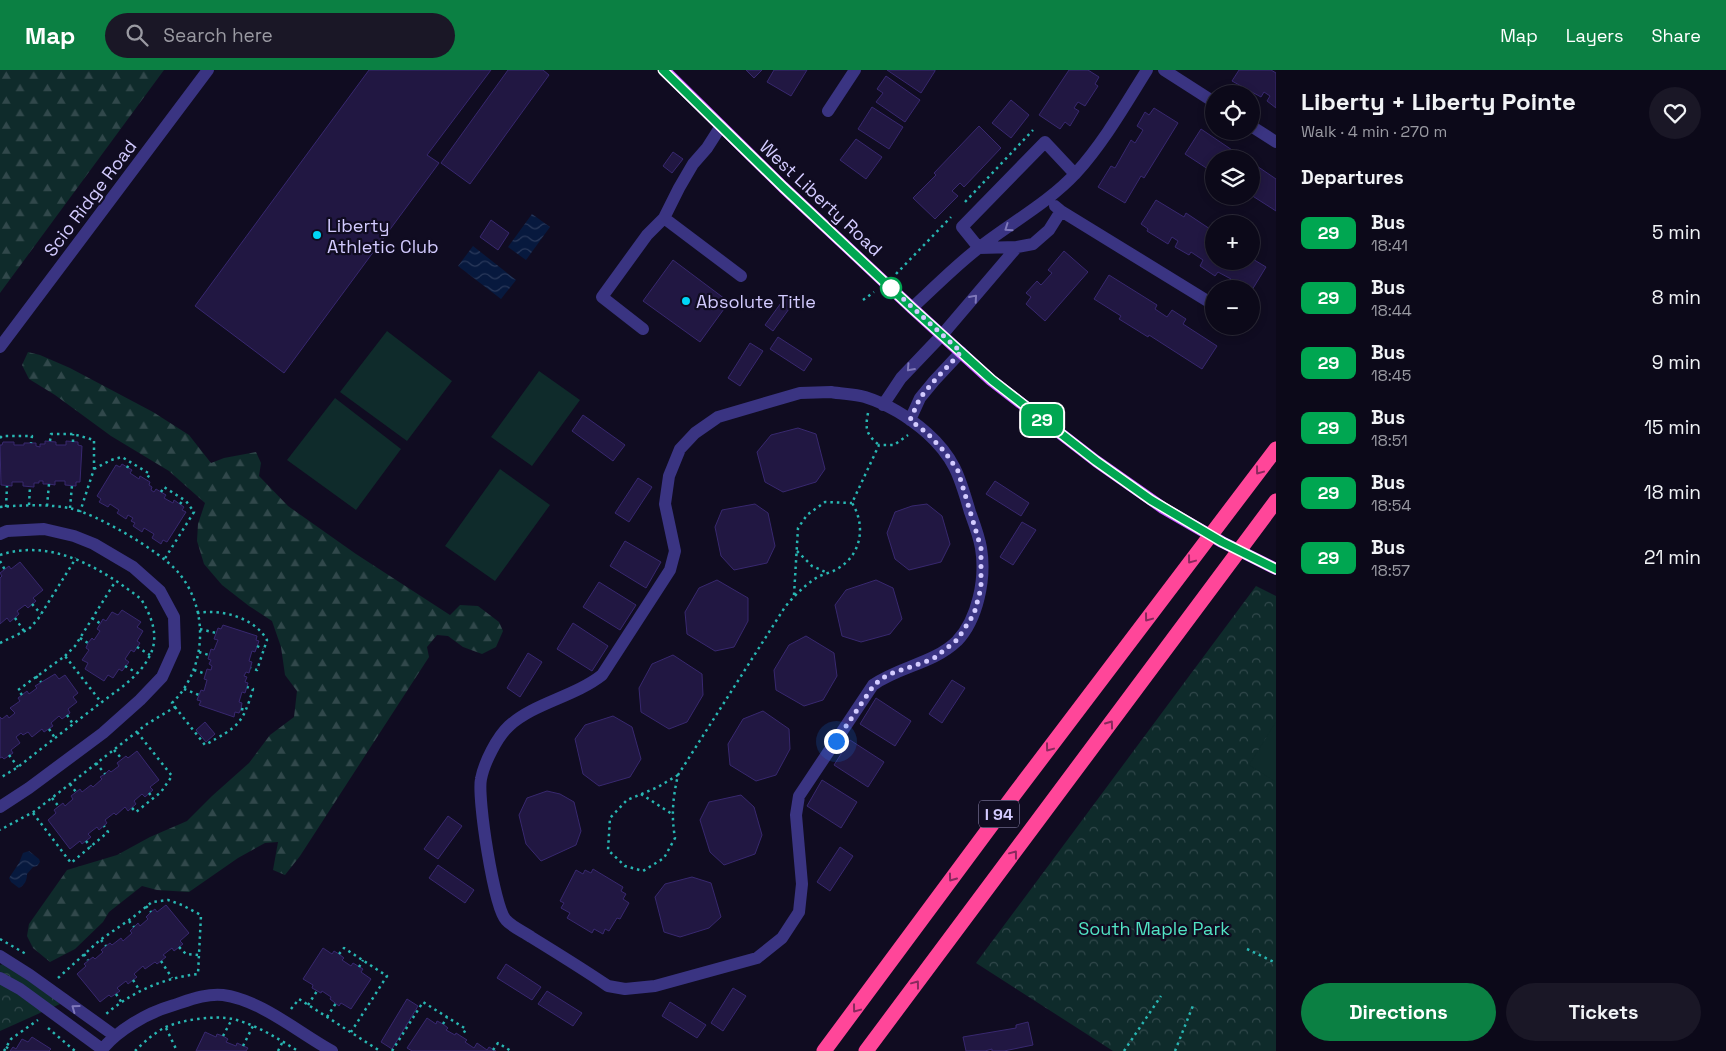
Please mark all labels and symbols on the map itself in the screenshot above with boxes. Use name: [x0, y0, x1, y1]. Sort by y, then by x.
street label: Scio Ridge Road: [39, 135, 141, 261]
street label: West Liberty Road: [755, 135, 887, 261]
place label: Liberty Athletic Club: [327, 214, 439, 258]
one-way arrow: [1004, 222, 1014, 231]
marker: Liberty Athletic Club: [311, 229, 323, 241]
unlabelled marker: [880, 277, 902, 299]
place label: Absolute Title: [696, 290, 816, 313]
marker: Absolute Title: [680, 295, 692, 307]
one-way arrow: [968, 295, 977, 304]
one-way arrow: [907, 362, 916, 371]
line badge: 29: [1020, 404, 1064, 436]
one-way arrow: [1256, 465, 1265, 475]
one-way arrow: [1189, 554, 1197, 563]
one-way arrow: [1145, 612, 1153, 621]
one-way arrow: [1104, 720, 1113, 730]
your location: [824, 729, 849, 754]
one-way arrow: [1047, 742, 1055, 751]
road number: I 94: [979, 801, 1019, 828]
one-way arrow: [1008, 851, 1016, 860]
one-way arrow: [950, 872, 958, 881]
park label: South Maple Park: [1078, 917, 1230, 940]
one-way arrow: [910, 980, 919, 990]
one-way arrow: [853, 1003, 861, 1012]
one-way arrow: [71, 1005, 81, 1014]

